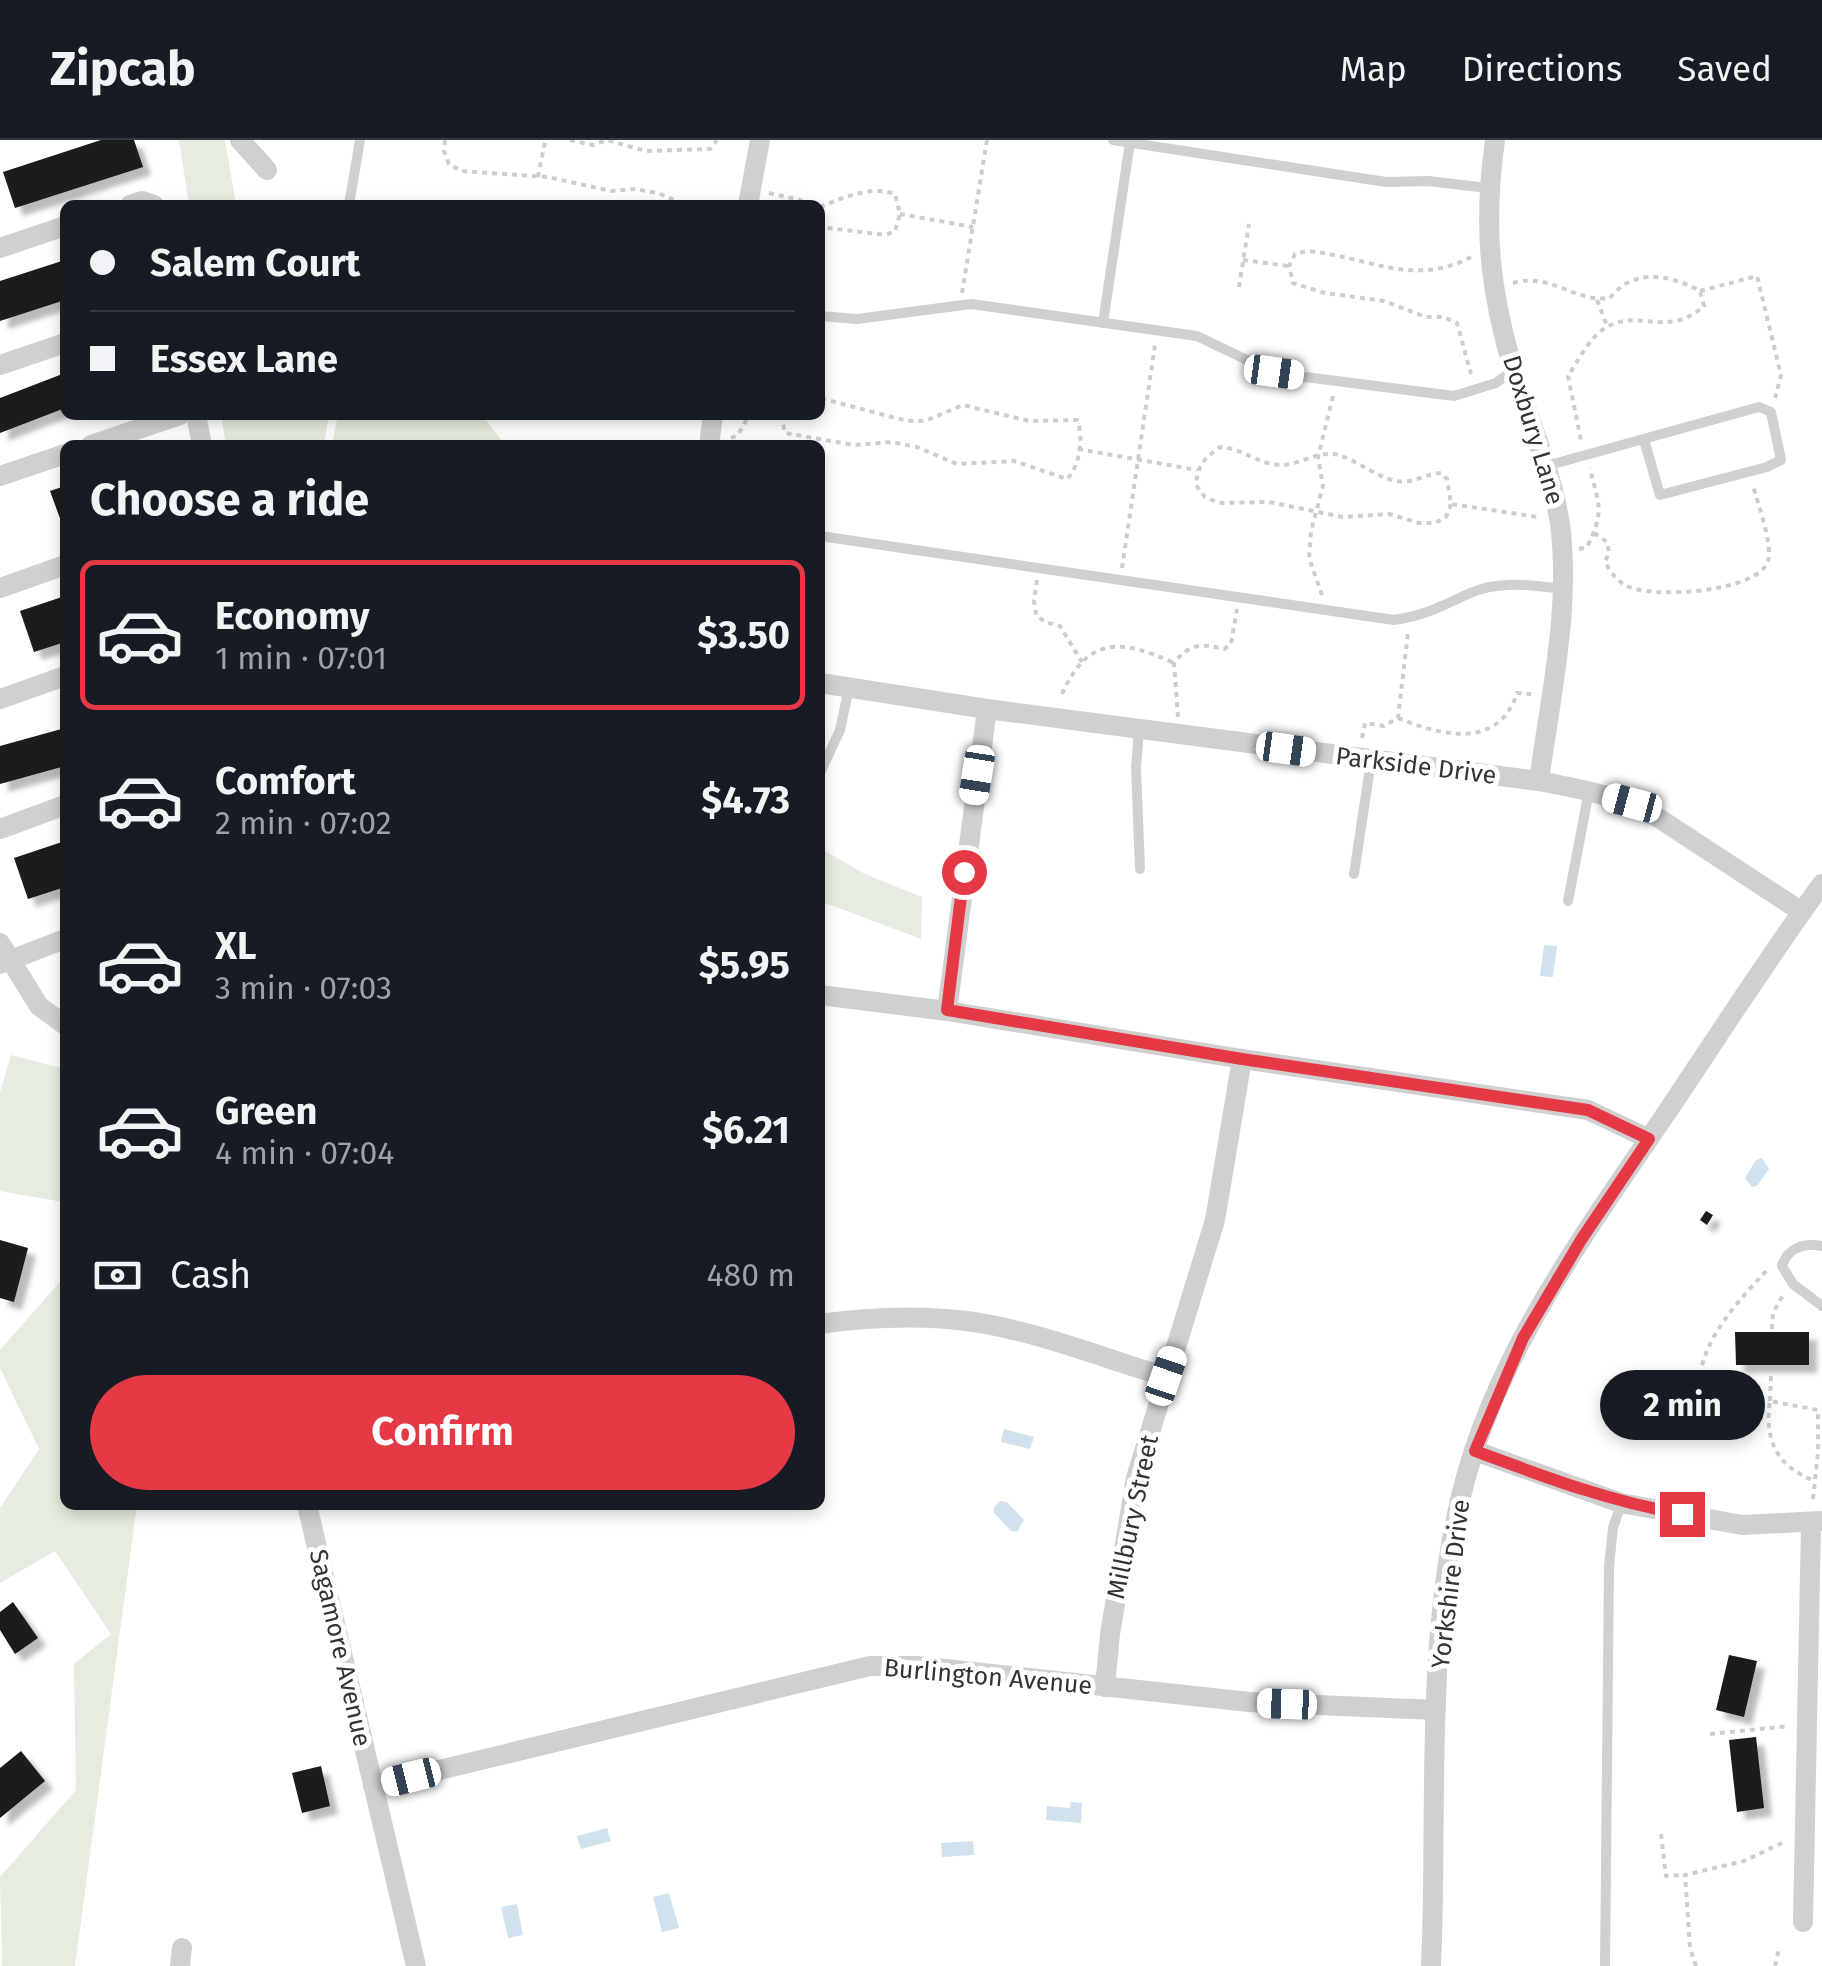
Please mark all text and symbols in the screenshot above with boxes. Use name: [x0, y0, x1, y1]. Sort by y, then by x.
text: Zipcab: [50, 40, 196, 98]
text: Map: [1340, 48, 1407, 90]
text: Directions: [1462, 48, 1622, 90]
text: Saved: [1677, 48, 1772, 90]
text: Salem Court: [150, 240, 360, 286]
text: Essex Lane: [150, 336, 338, 382]
street label: Doxbury Lane: [1496, 352, 1570, 508]
car: [1242, 353, 1306, 391]
text: Choose a ride: [90, 473, 369, 527]
icon: car: [95, 590, 185, 680]
text: Economy: [215, 593, 370, 639]
text: $3.50: [697, 612, 790, 658]
text: 1 min · 07:01: [215, 639, 387, 677]
car: [1254, 730, 1318, 768]
street label: Parkside Drive: [1334, 741, 1498, 791]
car: [957, 743, 997, 807]
icon: car: [95, 755, 185, 845]
text: Comfort: [215, 758, 356, 804]
text: $4.73: [701, 777, 790, 823]
car: [1599, 781, 1665, 825]
text: 2 min · 07:02: [215, 804, 392, 842]
route start: [942, 850, 987, 895]
icon: car: [95, 920, 185, 1010]
text: XL: [215, 923, 257, 969]
text: $5.95: [699, 942, 790, 988]
text: 3 min · 07:03: [215, 969, 392, 1007]
icon: car: [95, 1085, 185, 1175]
text: Green: [215, 1088, 318, 1134]
text: $6.21: [702, 1107, 790, 1153]
text: 4 min · 07:04: [215, 1134, 394, 1172]
icon: cash: [90, 1248, 145, 1303]
text: Cash: [170, 1252, 251, 1298]
text: 480 m: [707, 1256, 795, 1294]
car: [1142, 1343, 1190, 1409]
callout: 2 min: [1600, 1369, 1764, 1439]
button: Confirm: [90, 1375, 795, 1490]
text: 2 min: [1643, 1386, 1722, 1424]
street label: Millbury Street: [1101, 1431, 1165, 1602]
route end: [1660, 1492, 1705, 1537]
street label: Yorkshire Drive: [1426, 1498, 1476, 1670]
street label: Sagamore Avenue: [303, 1547, 377, 1749]
street label: Burlington Avenue: [883, 1653, 1093, 1701]
car: [1256, 1688, 1318, 1720]
car: [378, 1755, 444, 1799]

